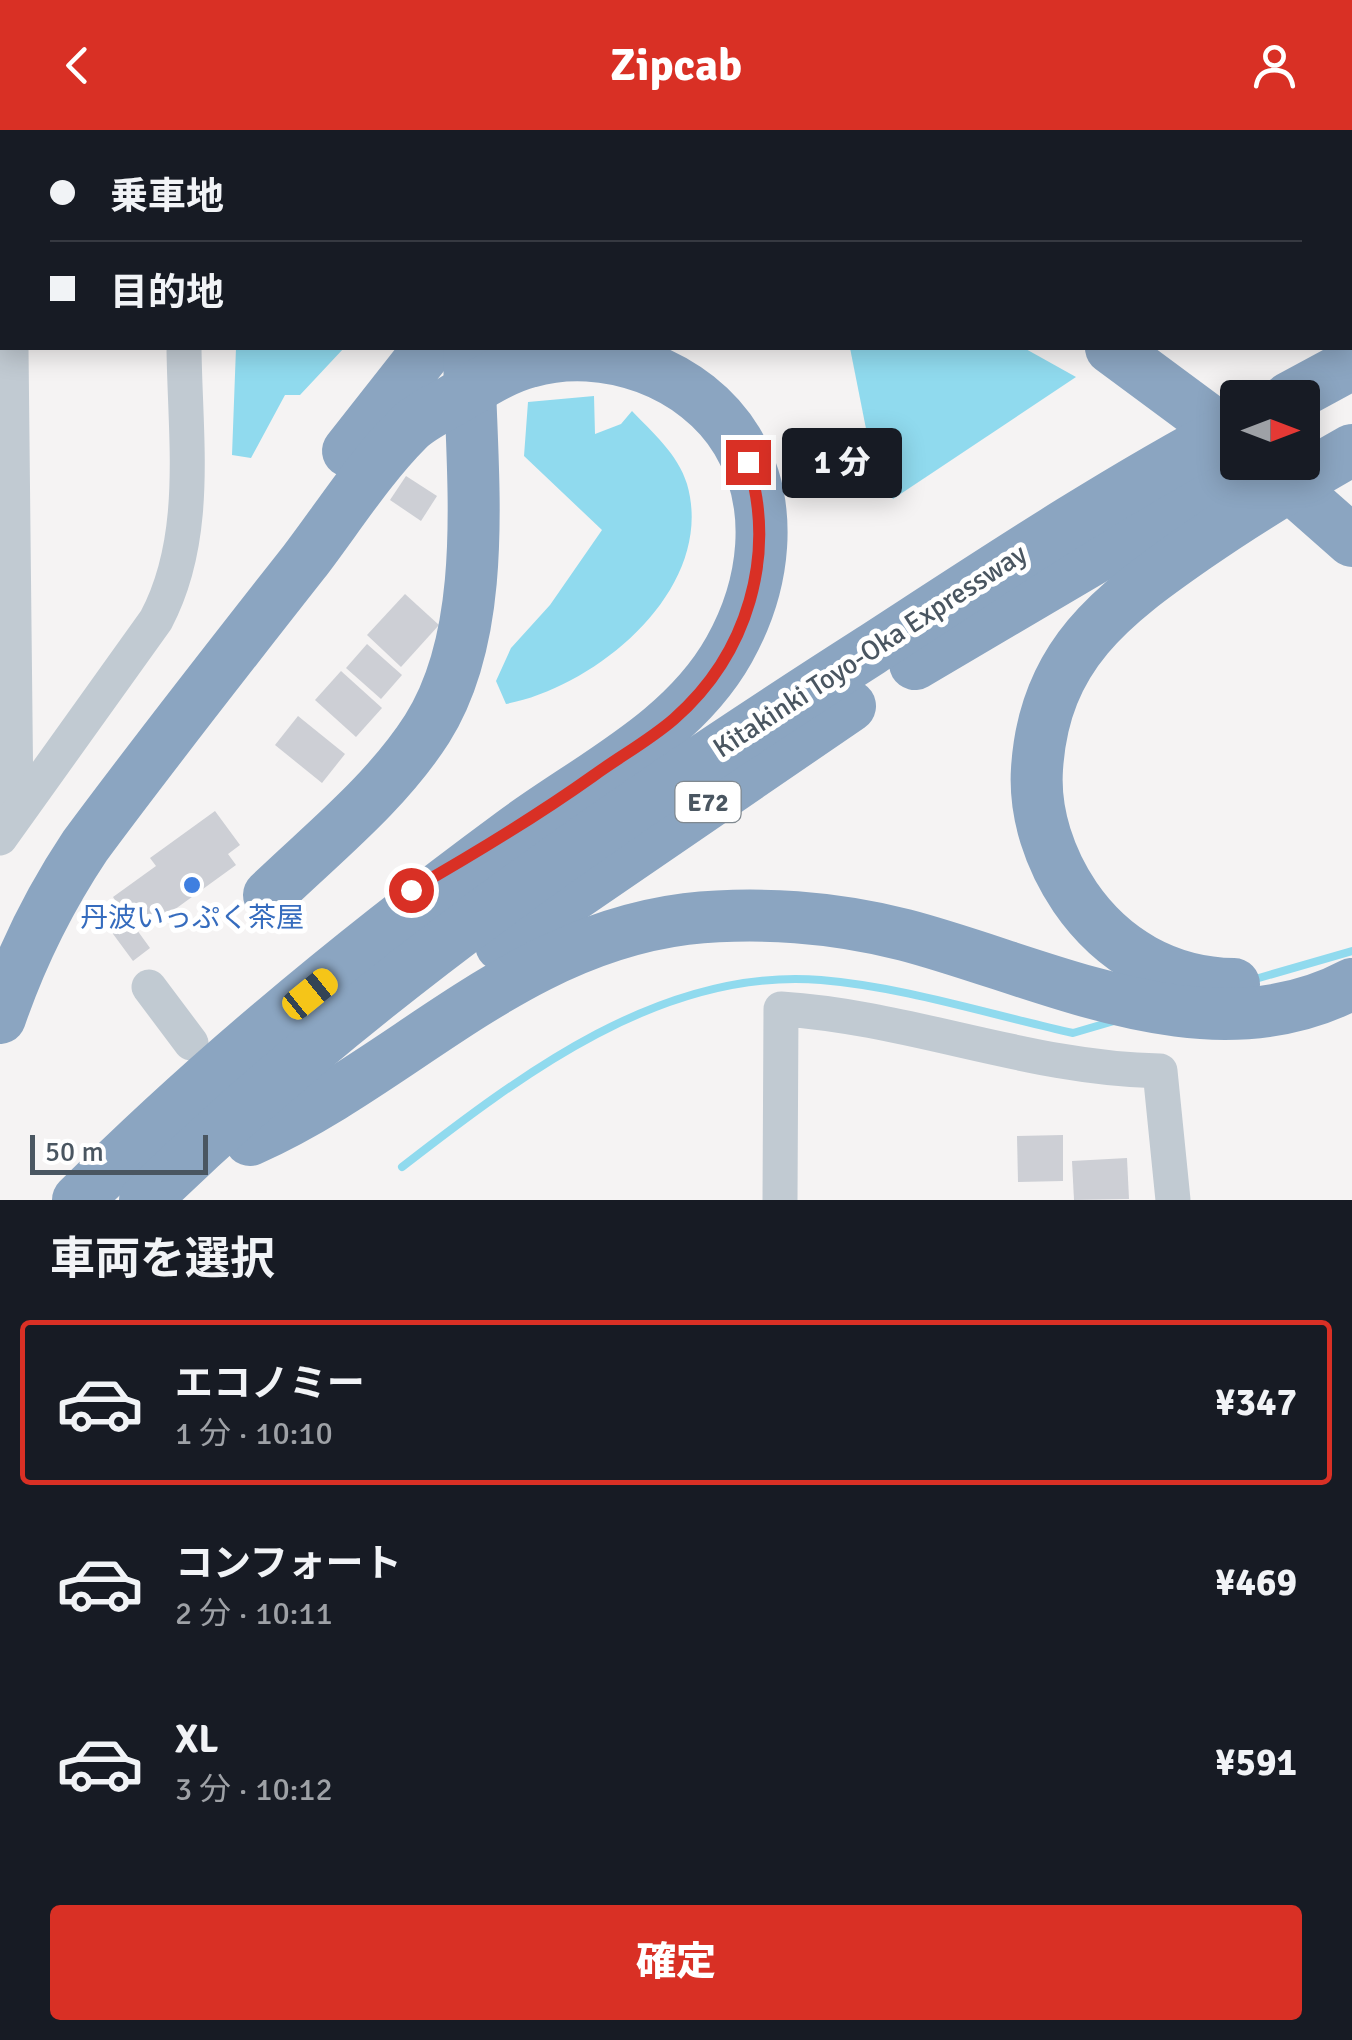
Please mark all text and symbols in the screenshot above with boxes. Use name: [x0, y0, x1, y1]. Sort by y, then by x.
icon: back: [50, 38, 105, 93]
text: Zipcab: [610, 38, 742, 93]
icon: person: [1247, 38, 1302, 93]
text: 乗車地: [110, 173, 224, 220]
text: 目的地: [110, 269, 224, 316]
north arrow: [1220, 380, 1320, 480]
map controls: [1220, 380, 1320, 480]
callout: 1 分: [783, 427, 903, 497]
route end: [726, 440, 771, 485]
text: 1 分: [814, 443, 870, 482]
street label: Kitakinki Toyo-Oka Expressway: [707, 537, 1033, 765]
road number: E72: [676, 782, 740, 822]
route start: [389, 868, 434, 913]
marker: 丹波いっぷく茶屋: [181, 874, 203, 896]
place label: 丹波いっぷく茶屋: [80, 901, 304, 935]
car: [277, 963, 343, 1025]
scale bar: [30, 1130, 208, 1174]
text: 50 m: [45, 1135, 104, 1169]
text: 車両を選択: [50, 1232, 275, 1287]
icon: car: [55, 1358, 145, 1448]
text: エコノミー: [175, 1360, 365, 1407]
text: ¥347: [1215, 1379, 1297, 1426]
text: 1 分 · 10:10: [175, 1414, 333, 1453]
icon: car: [55, 1538, 145, 1628]
text: コンフォート: [175, 1540, 402, 1587]
text: ¥469: [1215, 1559, 1297, 1606]
text: 2 分 · 10:11: [175, 1594, 333, 1633]
text: XL: [175, 1716, 218, 1763]
icon: car: [55, 1718, 145, 1808]
text: ¥591: [1215, 1739, 1297, 1786]
text: 3 分 · 10:12: [175, 1770, 333, 1809]
button: 確定: [50, 1905, 1302, 2020]

